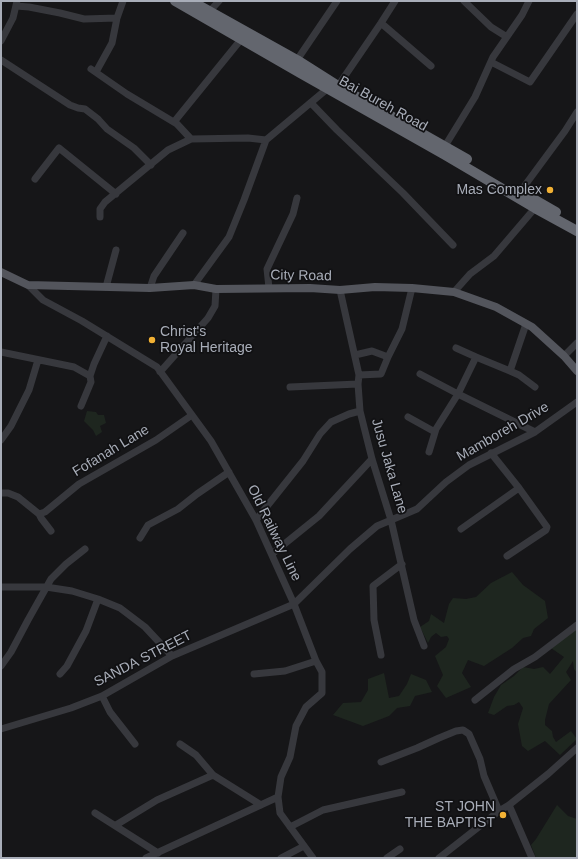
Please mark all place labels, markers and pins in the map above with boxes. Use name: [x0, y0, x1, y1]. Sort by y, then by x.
place label: Mas Complex: [456, 182, 542, 198]
marker: Mas Complex: [545, 185, 555, 195]
place label: Christ's Royal Heritage: [160, 324, 253, 356]
marker: Christ's Royal Heritage: [147, 335, 157, 345]
place label: ST JOHN THE BAPTIST: [405, 799, 495, 832]
marker: ST JOHN THE BAPTIST: [498, 810, 508, 820]

